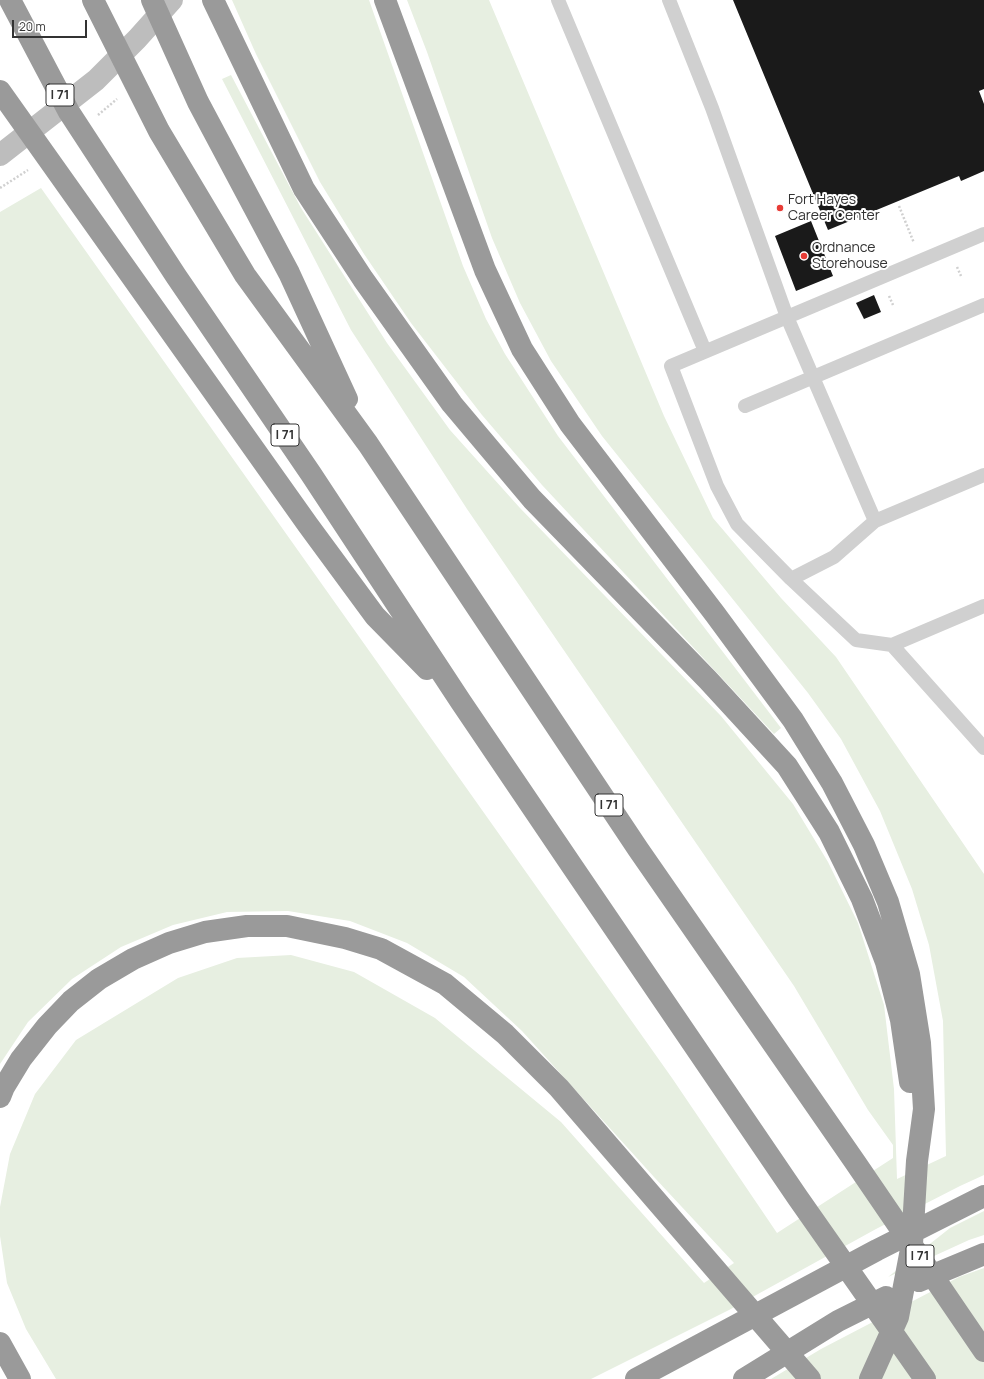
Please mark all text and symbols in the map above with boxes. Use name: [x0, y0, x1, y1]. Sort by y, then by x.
scale bar: [14, 12, 89, 38]
text: 20 m: [19, 18, 46, 35]
road number: I 71: [46, 84, 74, 106]
place label: Fort Hayes Career Center: [788, 192, 880, 224]
marker: Fort Hayes Career Center: [775, 203, 785, 213]
place label: Ordnance Storehouse: [812, 240, 888, 272]
marker: Ordnance Storehouse: [799, 251, 809, 261]
road number: I 71: [271, 424, 299, 446]
road number: I 71: [595, 794, 623, 816]
road number: I 71: [906, 1245, 934, 1267]

